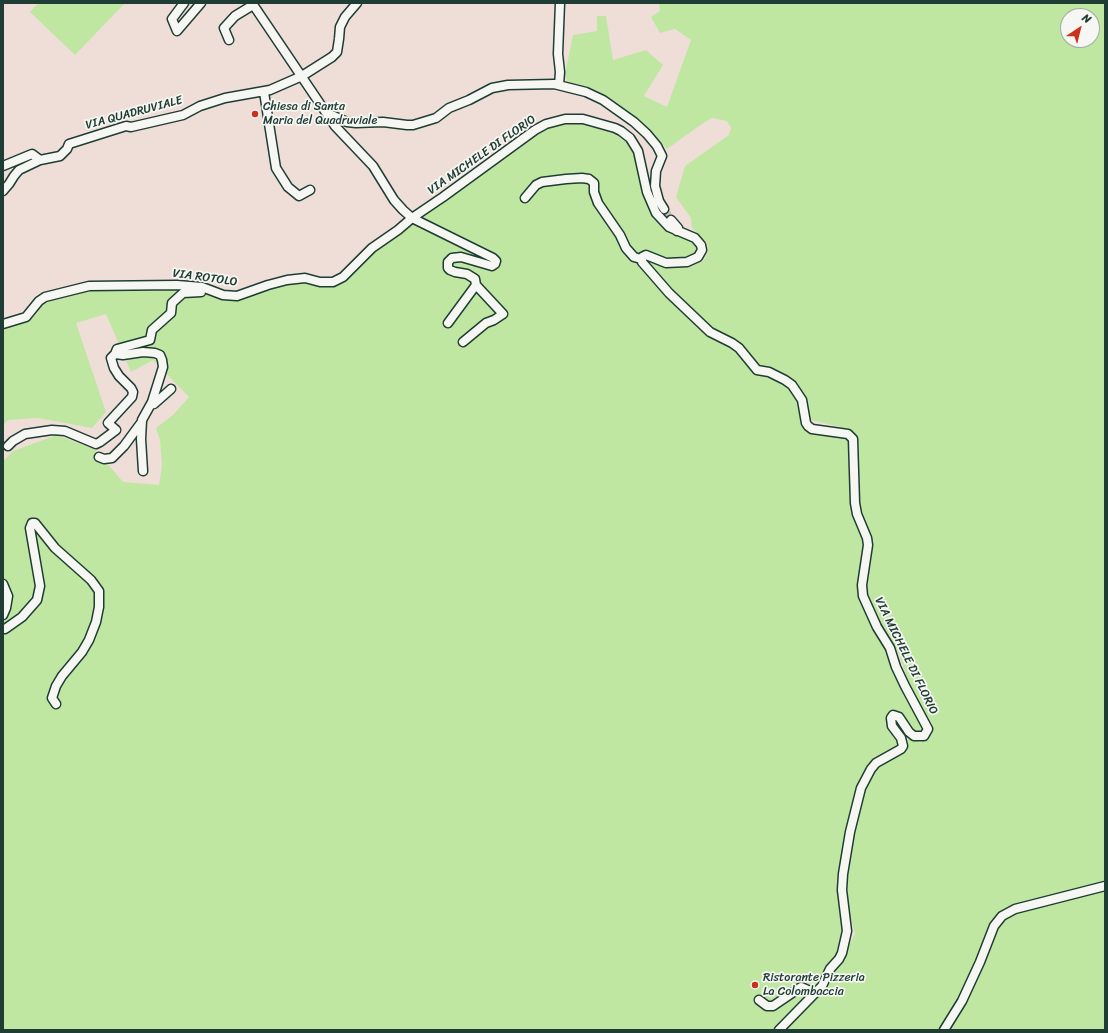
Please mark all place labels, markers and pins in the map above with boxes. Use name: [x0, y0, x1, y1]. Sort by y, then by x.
place label: Chiesa di Santa Maria del Quadruviale: [263, 100, 377, 128]
marker: Chiesa di Santa Maria del Quadruviale: [250, 109, 260, 119]
place label: Ristorante Pizzeria La Colombaccia: [763, 971, 865, 999]
marker: Ristorante Pizzeria La Colombaccia: [750, 980, 760, 990]

